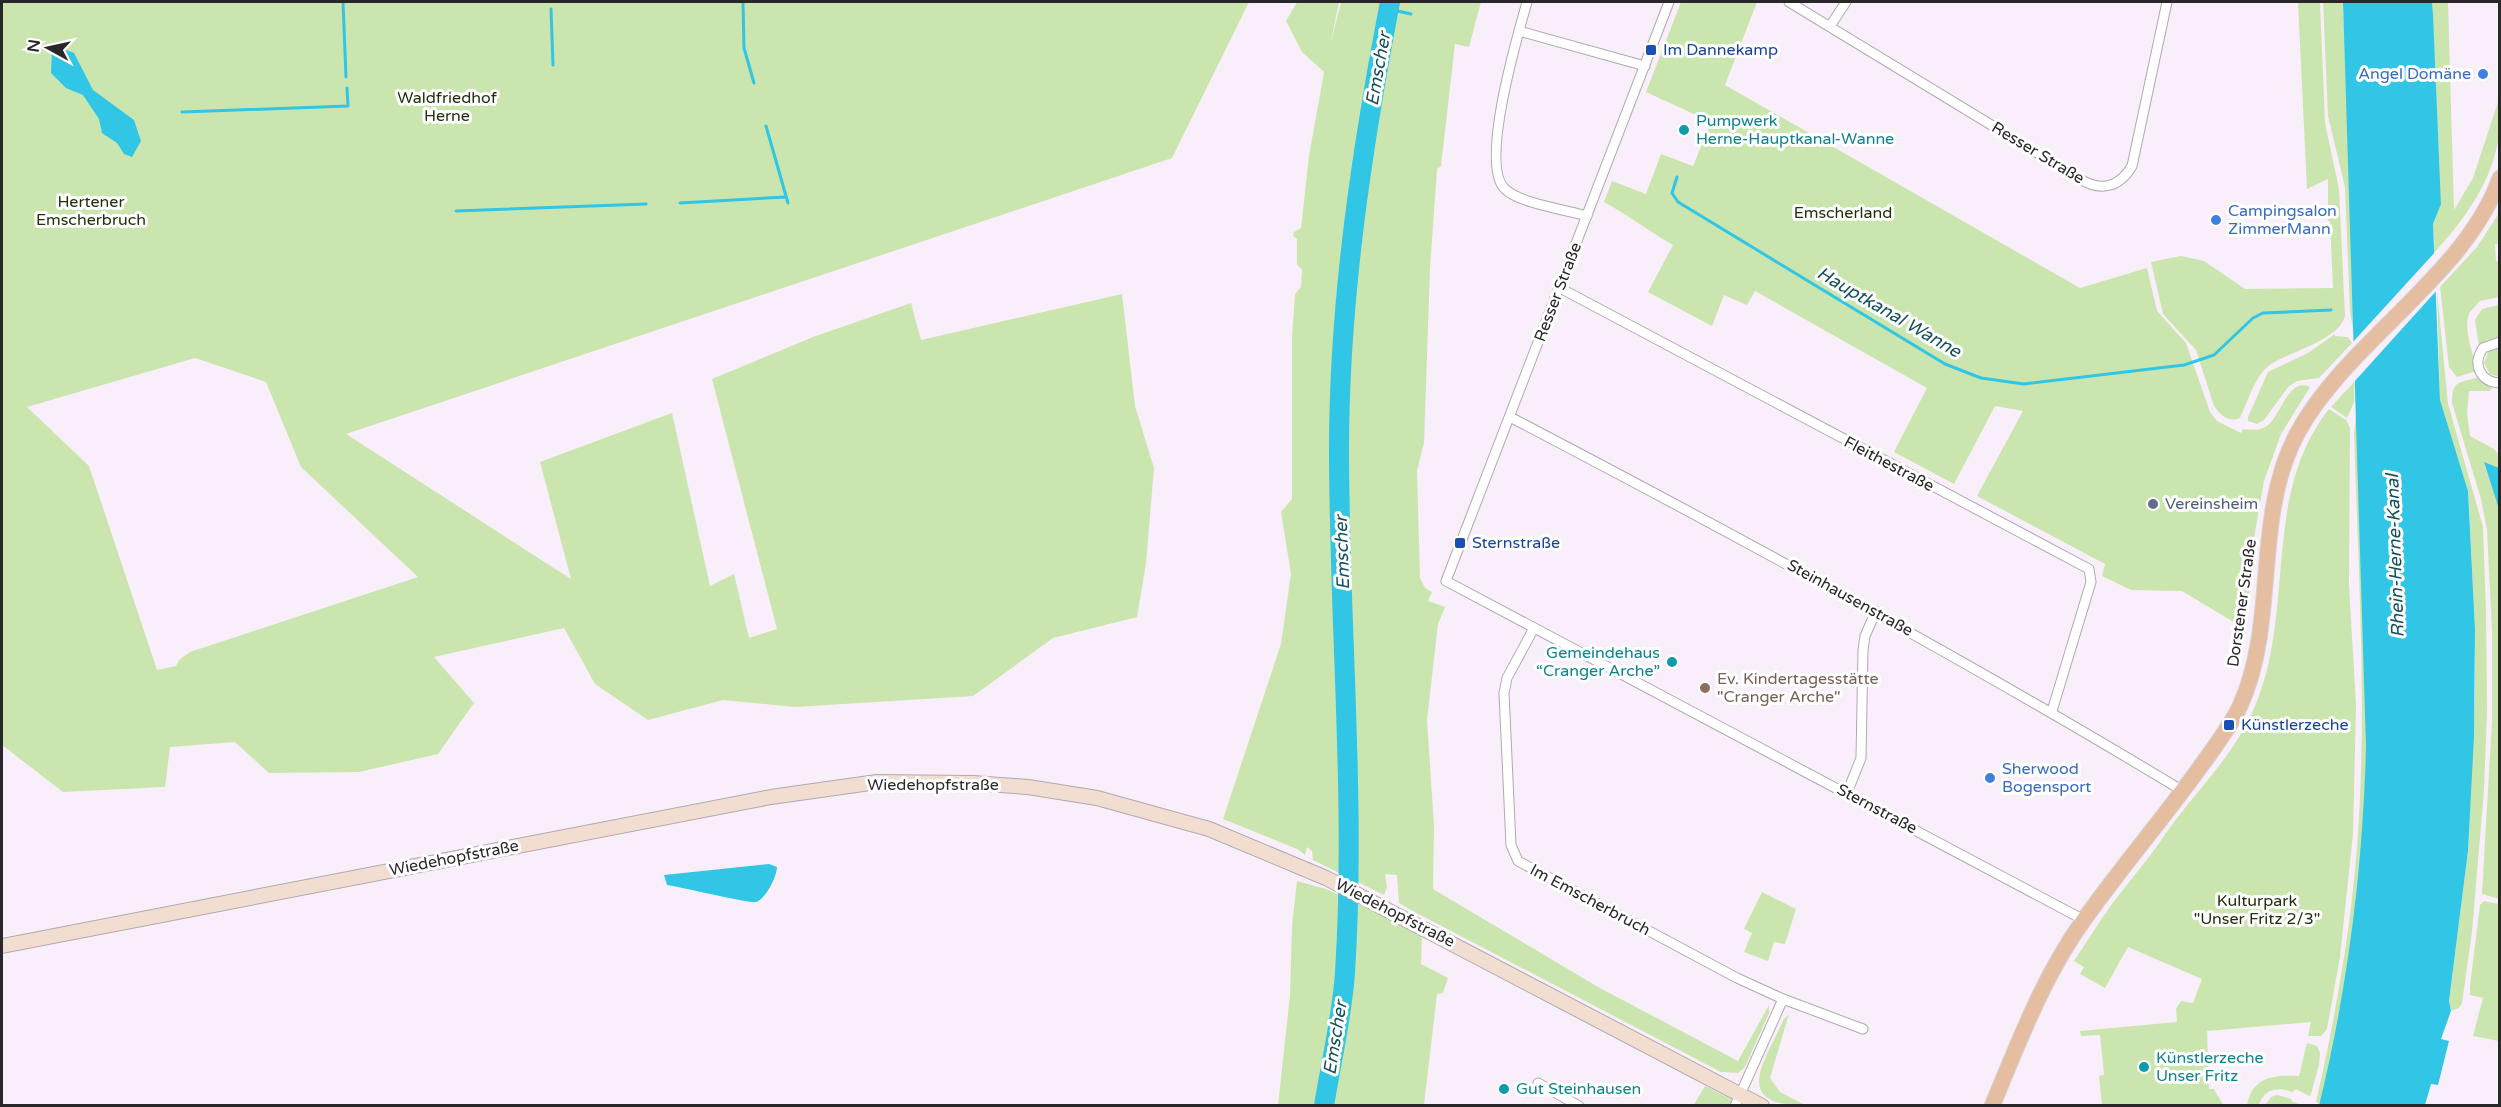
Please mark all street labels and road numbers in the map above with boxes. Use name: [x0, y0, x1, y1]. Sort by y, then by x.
street label: Resser Straße: [1988, 117, 2088, 189]
street label: Resser Straße: [1530, 240, 1586, 344]
street label: Fleithestraße: [1841, 432, 1937, 496]
street label: Dorstener Straße: [2223, 538, 2261, 668]
street label: Steinhausenstraße: [1784, 555, 1916, 641]
street label: Wiedehopfstraße: [867, 775, 999, 795]
street label: Sternstraße: [1833, 779, 1921, 839]
street label: Wiedehopfstraße: [388, 836, 520, 880]
street label: Im Emscherbruch: [1526, 860, 1654, 940]
street label: Wiedehopfstraße: [1332, 874, 1458, 952]

